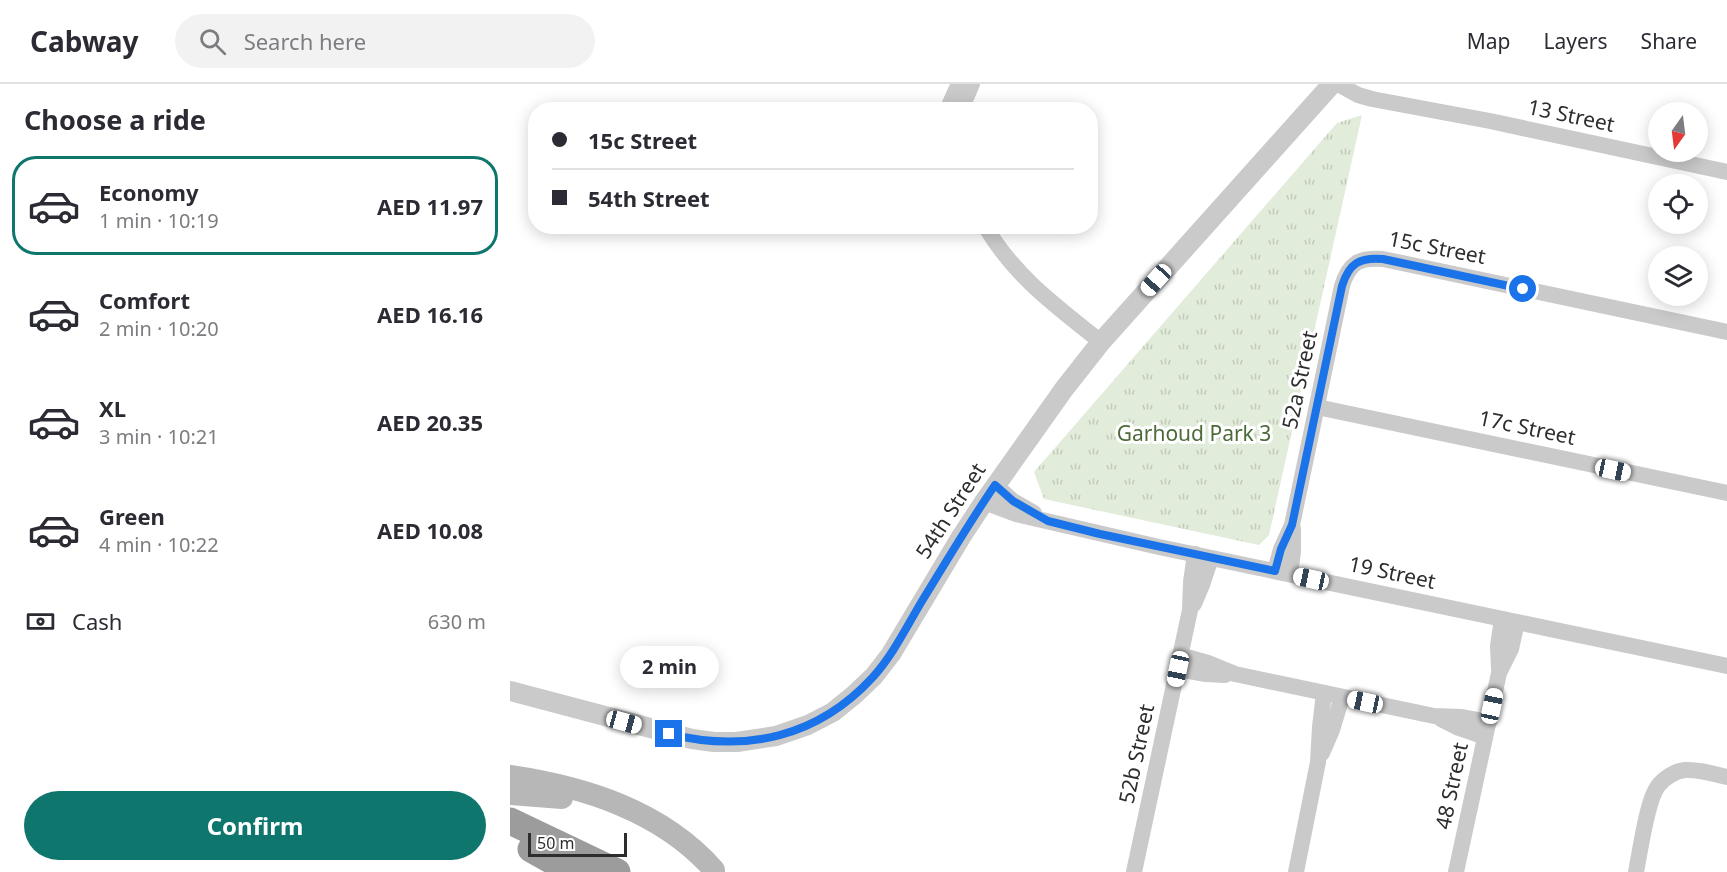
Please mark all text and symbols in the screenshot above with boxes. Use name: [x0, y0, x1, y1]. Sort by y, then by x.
search box: [175, 14, 595, 68]
text: Cabway: [30, 22, 139, 60]
icon: search: [196, 25, 229, 58]
text: Search here: [244, 26, 366, 56]
text: Map: [1467, 27, 1511, 55]
text: Layers: [1544, 27, 1608, 55]
text: Share: [1641, 27, 1697, 55]
street label: 13 Street: [1525, 92, 1618, 138]
text: Choose a ride: [24, 101, 206, 138]
north arrow: [1648, 102, 1708, 162]
map controls: [1648, 102, 1708, 306]
text: 15c Street: [588, 125, 697, 155]
button: locate: [1648, 174, 1708, 234]
text: Economy: [99, 177, 198, 207]
icon: car: [27, 179, 81, 233]
text: 54th Street: [588, 183, 710, 213]
text: AED 11.97: [377, 191, 483, 221]
text: 1 min · 10:19: [99, 207, 219, 234]
street label: 15c Street: [1386, 224, 1488, 270]
button: layers: [1648, 246, 1708, 306]
car: [1137, 261, 1175, 299]
route start: [1509, 275, 1536, 302]
text: Comfort: [99, 285, 190, 315]
icon: car: [27, 287, 81, 341]
text: AED 16.16: [377, 299, 483, 329]
text: 2 min · 10:20: [99, 315, 219, 342]
street label: 52a Street: [1275, 328, 1323, 432]
text: XL: [99, 393, 126, 423]
icon: car: [27, 395, 81, 449]
street label: 17c Street: [1476, 403, 1579, 451]
text: AED 20.35: [377, 407, 483, 437]
park label: Garhoud Park 3: [1117, 419, 1271, 447]
text: 3 min · 10:21: [99, 423, 219, 450]
street label: 54th Street: [909, 457, 992, 564]
car: [1594, 457, 1632, 483]
text: Green: [99, 501, 165, 531]
icon: car: [27, 503, 81, 557]
text: AED 10.08: [377, 515, 483, 545]
text: 4 min · 10:22: [99, 531, 219, 558]
street label: 19 Street: [1346, 549, 1439, 595]
car: [1292, 566, 1330, 592]
icon: cash: [24, 605, 57, 638]
text: Cash: [72, 606, 122, 636]
text: 630 m: [428, 608, 486, 635]
callout: 2 min: [620, 647, 718, 689]
car: [1165, 650, 1191, 688]
text: 2 min: [642, 653, 697, 680]
car: [1479, 687, 1505, 725]
car: [1346, 689, 1384, 715]
street label: 52b Street: [1112, 701, 1160, 806]
car: [604, 709, 644, 735]
route end: [655, 720, 682, 747]
street label: 48 Street: [1428, 739, 1474, 832]
button: Confirm: [24, 791, 486, 860]
scale bar: [528, 830, 627, 858]
text: 50 m: [537, 832, 574, 854]

